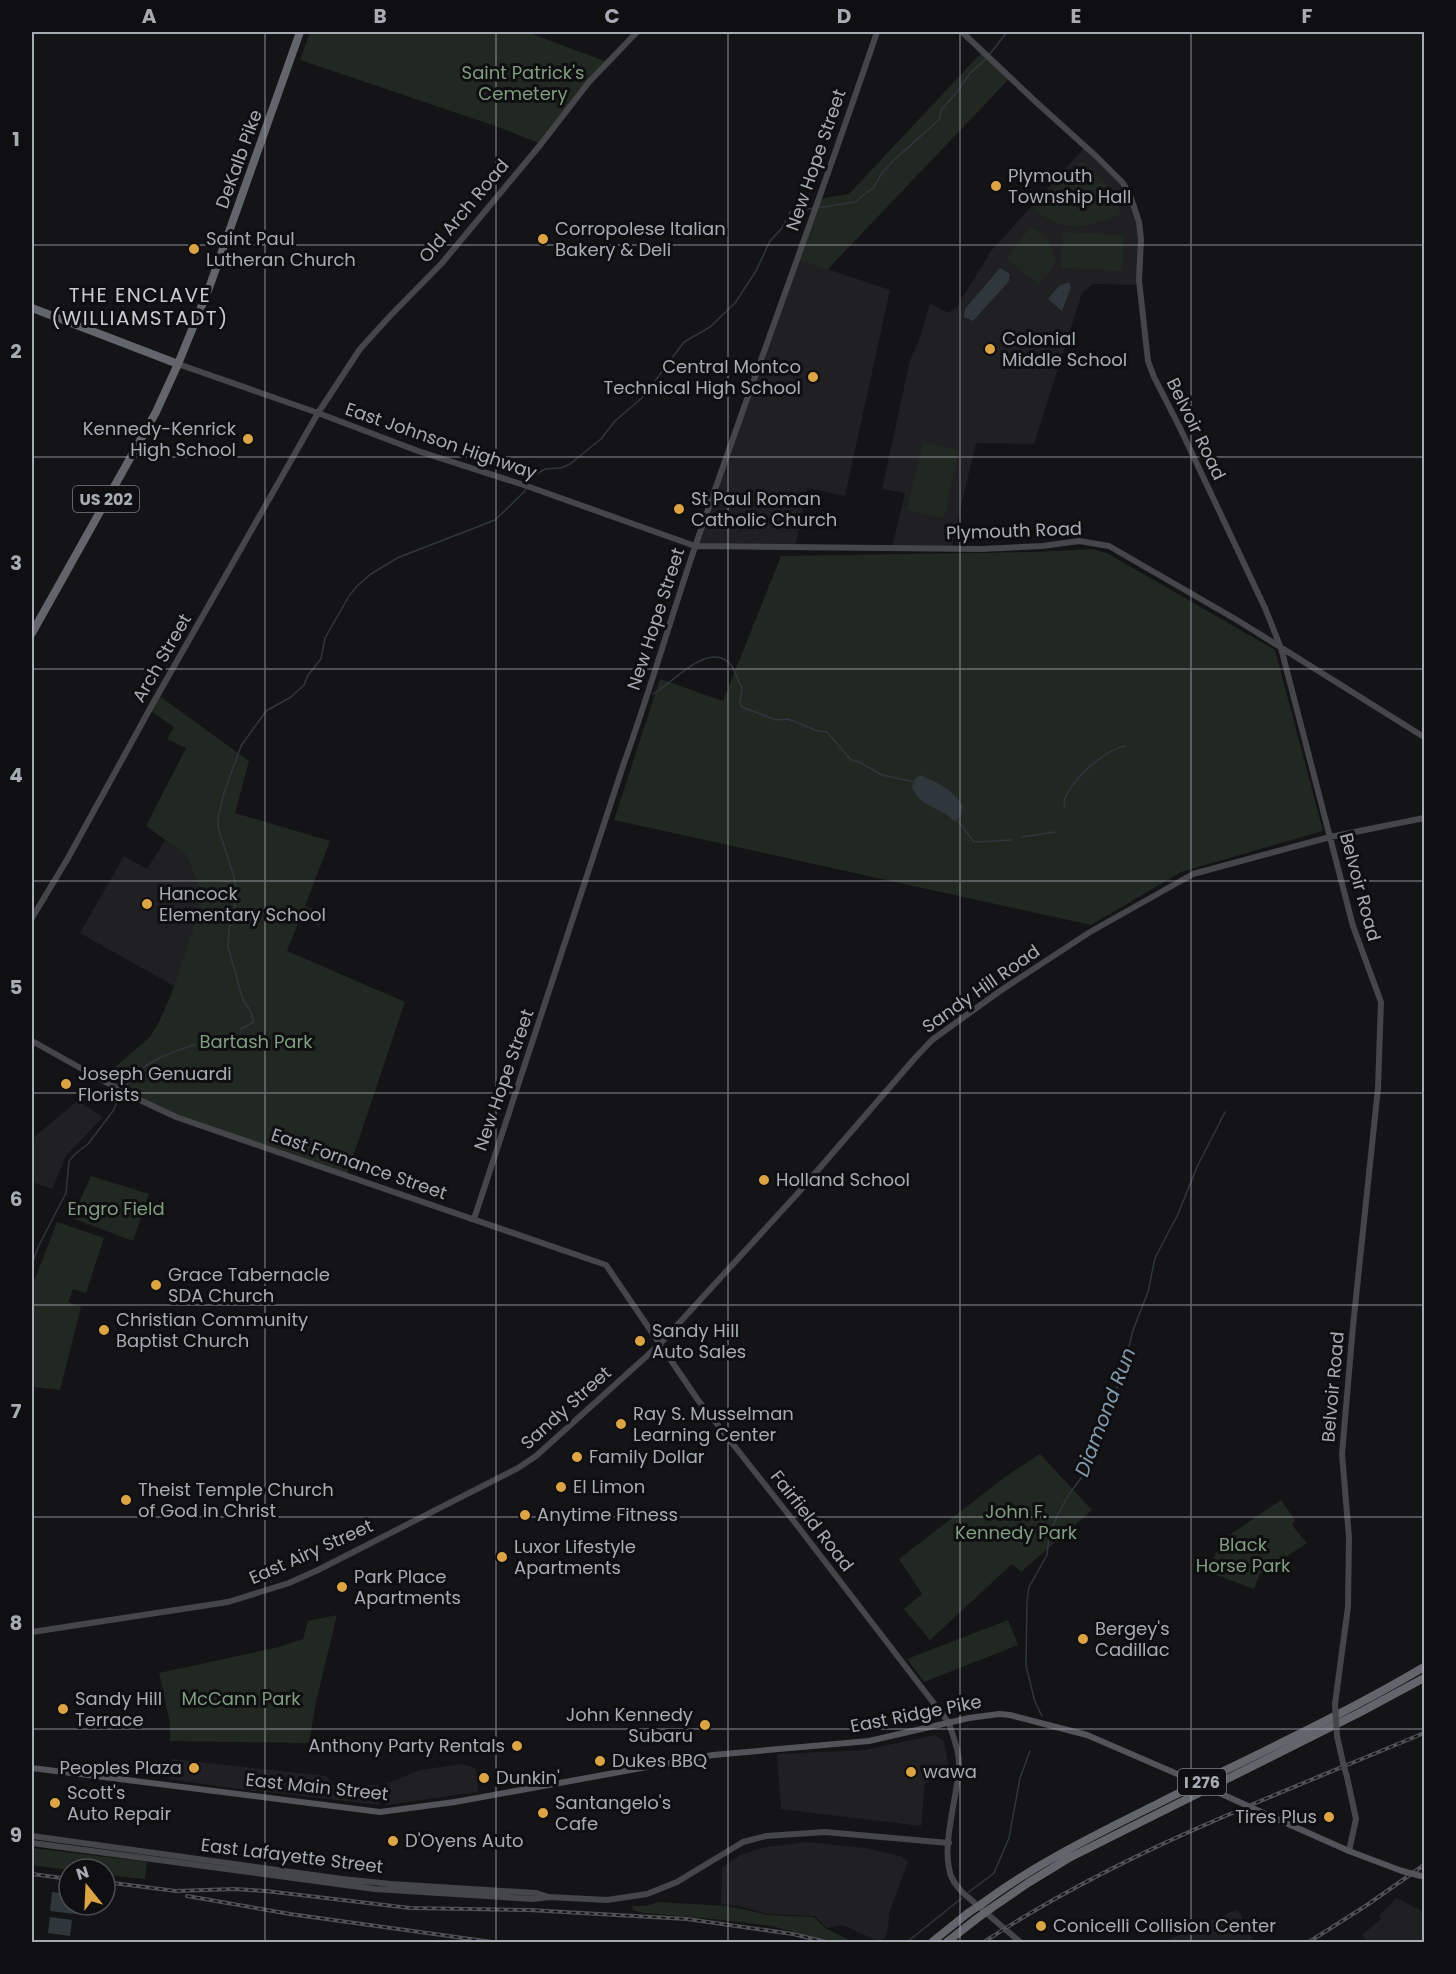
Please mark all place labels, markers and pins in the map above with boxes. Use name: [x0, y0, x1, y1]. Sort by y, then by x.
place label: Plymouth Township Hall: [1008, 163, 1131, 209]
marker: Plymouth Township Hall: [989, 179, 1003, 193]
place label: Corropolese Italian Bakery & Deli: [555, 216, 726, 262]
place label: Saint Paul Lutheran Church: [206, 226, 356, 272]
marker: Corropolese Italian Bakery & Deli: [536, 232, 550, 246]
marker: Saint Paul Lutheran Church: [187, 242, 201, 256]
place label: Colonial Middle School: [1002, 326, 1127, 372]
marker: Colonial Middle School: [983, 342, 997, 356]
place label: Central Montco Technical High School: [604, 354, 801, 400]
marker: Central Montco Technical High School: [806, 370, 820, 384]
place label: Kennedy-Kenrick High School: [83, 416, 237, 462]
marker: Kennedy-Kenrick High School: [241, 432, 255, 446]
place label: St Paul Roman Catholic Church: [691, 486, 837, 532]
marker: St Paul Roman Catholic Church: [672, 502, 686, 516]
place label: Hancock Elementary School: [159, 881, 326, 927]
marker: Hancock Elementary School: [140, 897, 154, 911]
place label: Joseph Genuardi Florists: [78, 1061, 232, 1107]
marker: Joseph Genuardi Florists: [59, 1077, 73, 1091]
place label: Holland School: [776, 1167, 910, 1192]
marker: Holland School: [757, 1173, 771, 1187]
place label: Grace Tabernacle SDA Church: [168, 1262, 330, 1308]
marker: Grace Tabernacle SDA Church: [149, 1278, 163, 1292]
place label: Christian Community Baptist Church: [116, 1307, 308, 1353]
place label: Sandy Hill Auto Sales: [652, 1318, 746, 1364]
marker: Christian Community Baptist Church: [97, 1323, 111, 1337]
marker: Sandy Hill Auto Sales: [633, 1334, 647, 1348]
place label: Ray S. Musselman Learning Center: [633, 1401, 794, 1447]
marker: Ray S. Musselman Learning Center: [614, 1417, 628, 1431]
place label: Family Dollar: [589, 1444, 705, 1469]
marker: Family Dollar: [570, 1450, 584, 1464]
place label: El Limon: [573, 1474, 645, 1499]
place label: Theist Temple Church of God in Christ: [138, 1477, 334, 1523]
marker: El Limon: [554, 1480, 568, 1494]
marker: Theist Temple Church of God in Christ: [119, 1493, 133, 1507]
place label: Anytime Fitness: [537, 1502, 678, 1527]
marker: Anytime Fitness: [518, 1508, 532, 1522]
place label: Luxor Lifestyle Apartments: [514, 1534, 636, 1580]
marker: Luxor Lifestyle Apartments: [495, 1550, 509, 1564]
place label: Park Place Apartments: [354, 1564, 461, 1610]
marker: Park Place Apartments: [335, 1580, 349, 1594]
place label: Bergey's Cadillac: [1095, 1616, 1170, 1662]
marker: Bergey's Cadillac: [1076, 1632, 1090, 1646]
place label: Sandy Hill Terrace: [75, 1686, 162, 1732]
marker: Sandy Hill Terrace: [56, 1702, 70, 1716]
place label: John Kennedy Subaru: [566, 1702, 693, 1748]
marker: John Kennedy Subaru: [698, 1718, 712, 1732]
place label: Anthony Party Rentals: [308, 1733, 505, 1758]
marker: Anthony Party Rentals: [510, 1739, 524, 1753]
place label: Dukes BBQ: [612, 1748, 707, 1773]
marker: Dukes BBQ: [593, 1754, 607, 1768]
place label: Peoples Plaza: [60, 1755, 182, 1780]
place label: wawa: [923, 1759, 977, 1784]
marker: Peoples Plaza: [187, 1761, 201, 1775]
place label: Dunkin': [496, 1765, 560, 1790]
marker: wawa: [904, 1765, 918, 1779]
marker: Dunkin': [477, 1771, 491, 1785]
place label: Scott's Auto Repair: [67, 1780, 171, 1826]
place label: Santangelo's Cafe: [555, 1790, 671, 1836]
marker: Scott's Auto Repair: [48, 1796, 62, 1810]
place label: Tires Plus: [1235, 1804, 1317, 1829]
marker: Santangelo's Cafe: [536, 1806, 550, 1820]
marker: Tires Plus: [1322, 1810, 1336, 1824]
place label: D'Oyens Auto: [405, 1828, 523, 1853]
marker: D'Oyens Auto: [386, 1834, 400, 1848]
place label: Conicelli Collision Center: [1053, 1913, 1276, 1938]
marker: Conicelli Collision Center: [1034, 1919, 1048, 1933]

